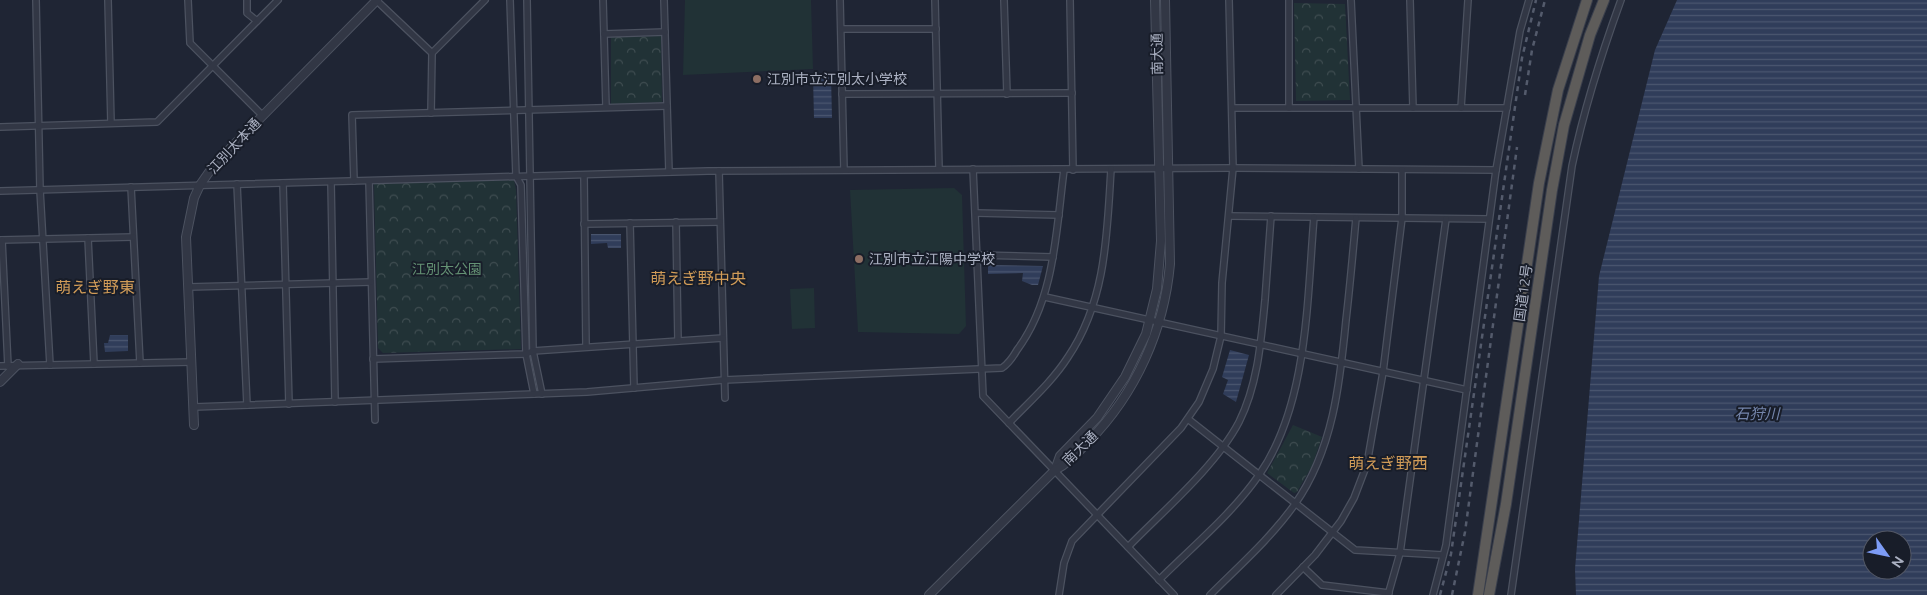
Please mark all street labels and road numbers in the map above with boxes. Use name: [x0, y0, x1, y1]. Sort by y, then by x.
street label: 南大通: [1149, 33, 1165, 75]
street label: 江別太本通: [204, 115, 264, 177]
street label: 国道12号: [1511, 263, 1535, 323]
street label: 南大通: [1059, 428, 1101, 468]

